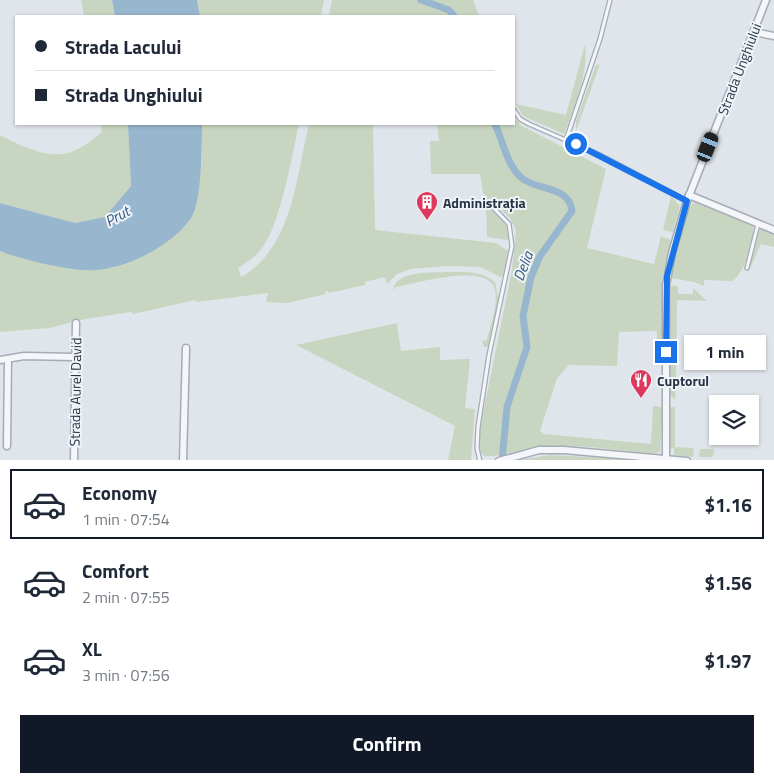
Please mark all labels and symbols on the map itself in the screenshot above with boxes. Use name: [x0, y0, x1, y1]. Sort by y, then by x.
street label: Strada Unghiului: [712, 20, 766, 118]
car: [695, 130, 720, 164]
route start: [565, 133, 587, 155]
building icon: Administrația: [415, 190, 439, 221]
place label: Administrația: [443, 192, 526, 213]
water label: Prut: [100, 199, 136, 232]
water label: Delia: [507, 247, 540, 284]
callout: 1 min: [684, 334, 766, 370]
street label: Strada Aurel David: [64, 337, 86, 447]
route end: [655, 341, 677, 363]
restaurant icon: Cuptorul: [629, 368, 653, 399]
place label: Cuptorul: [657, 370, 709, 391]

